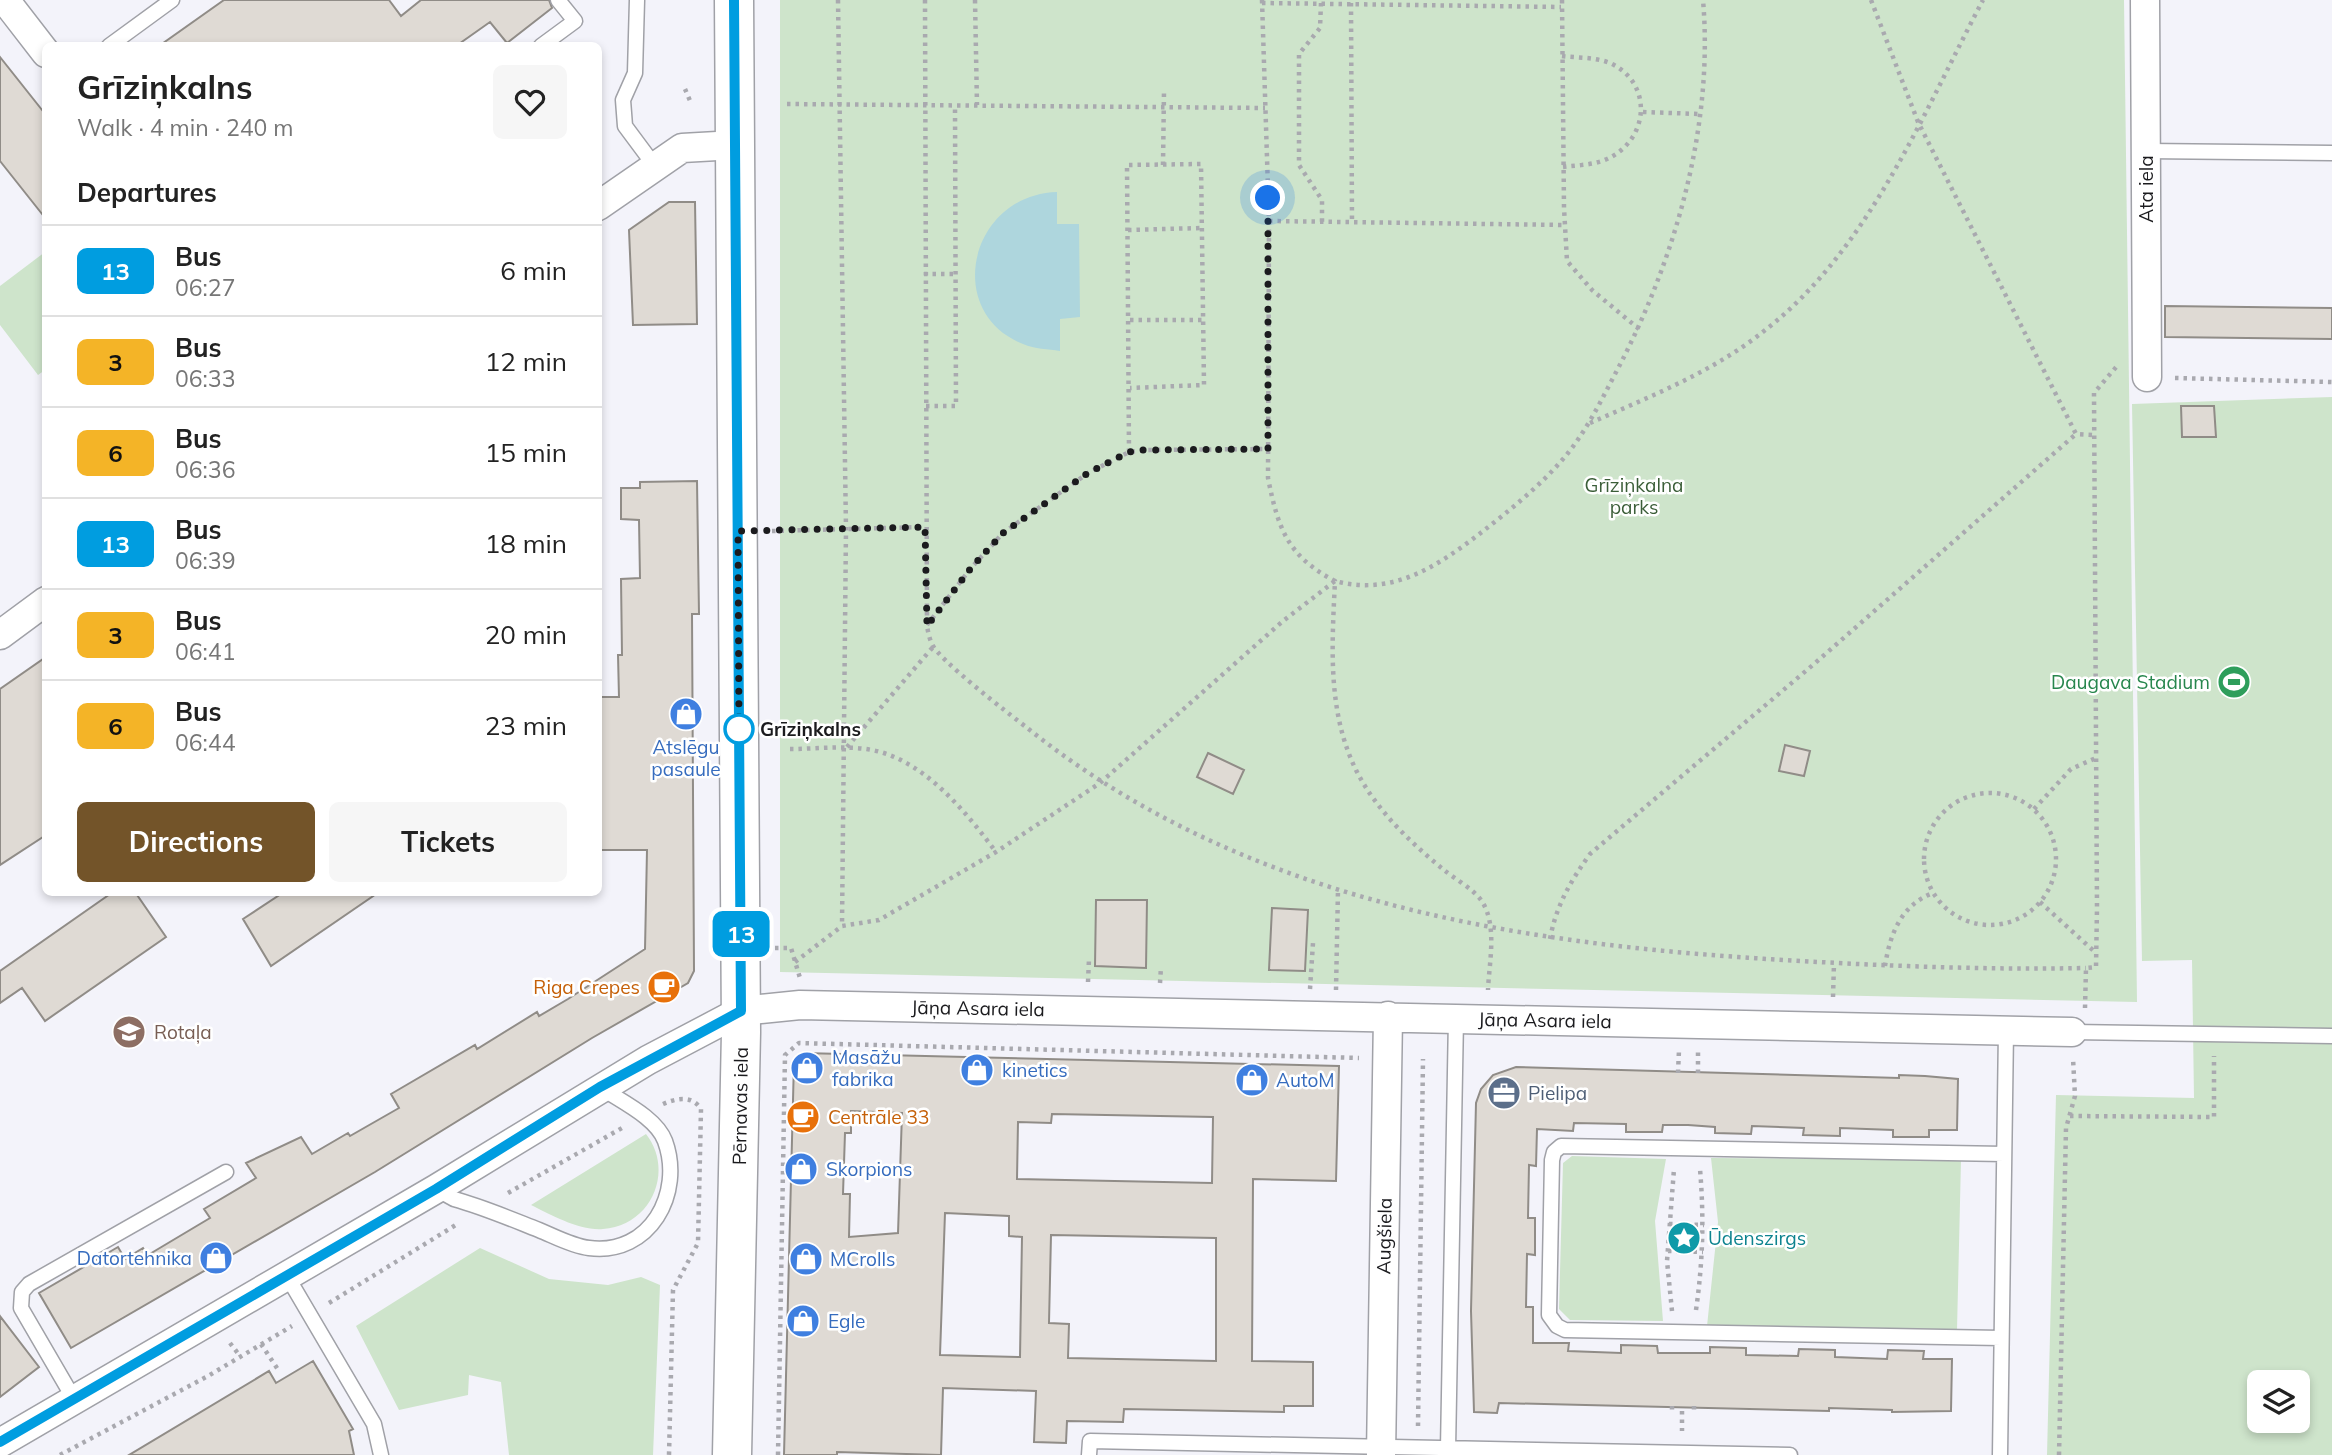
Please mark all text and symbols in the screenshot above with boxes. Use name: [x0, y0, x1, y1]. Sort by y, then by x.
button: heart: [493, 65, 567, 139]
text: Grīziņkalns: [77, 66, 252, 107]
text: Walk · 4 min · 240 m: [77, 113, 294, 142]
street label: Ata iela: [2134, 155, 2158, 223]
text: Departures: [77, 176, 217, 209]
your location: [1250, 180, 1285, 215]
text: Bus: [175, 240, 221, 273]
text: 6 min: [500, 254, 567, 287]
text: 13: [101, 256, 130, 286]
text: 06:27: [175, 273, 235, 302]
text: Bus: [175, 331, 221, 364]
text: 12 min: [485, 345, 567, 378]
text: 3: [108, 347, 123, 377]
text: 06:33: [175, 364, 235, 393]
text: Bus: [175, 422, 221, 455]
text: 15 min: [485, 436, 567, 469]
text: 6: [108, 438, 123, 468]
text: 06:36: [175, 455, 235, 484]
park label: Grīziņkalna parks: [1585, 473, 1683, 519]
text: Bus: [175, 513, 221, 546]
text: 18 min: [485, 527, 567, 560]
text: 13: [101, 529, 130, 559]
text: 06:39: [175, 546, 235, 575]
text: Bus: [175, 604, 221, 637]
text: 20 min: [485, 618, 567, 651]
text: 3: [108, 620, 123, 650]
text: 06:41: [175, 637, 235, 666]
sports icon: Daugava Stadium: [2215, 663, 2253, 701]
place label: Daugava Stadium: [2051, 670, 2210, 694]
text: Bus: [175, 695, 221, 728]
shop icon: Atslēgu pasaule: [667, 695, 705, 733]
text: 23 min: [485, 709, 567, 742]
text: 6: [108, 711, 123, 741]
marker: Grīziņkalns: [724, 714, 754, 744]
place label: Grīziņkalns: [760, 717, 861, 741]
text: 06:44: [175, 728, 235, 757]
place label: Atslēgu pasaule: [651, 735, 721, 781]
button: Directions: [77, 802, 315, 882]
button: Tickets: [329, 802, 567, 882]
line badge: 13: [710, 911, 772, 957]
text: 13: [727, 919, 755, 949]
cafe icon: Riga Crepes: [645, 968, 683, 1006]
place label: Riga Crepes: [533, 975, 640, 999]
street label: Jāņa Asara iela: [911, 995, 1045, 1022]
street label: Jāņa Asara iela: [1478, 1007, 1612, 1034]
school or university icon: Rotaļa: [110, 1013, 148, 1051]
place label: Rotaļa: [154, 1020, 212, 1045]
place label: Masāžu fabrika: [832, 1045, 901, 1091]
street label: Pērnavas iela: [727, 1047, 753, 1165]
shop icon: Masāžu fabrika: [788, 1049, 826, 1087]
shop icon: kinetics: [958, 1051, 996, 1089]
place label: kinetics: [1002, 1058, 1068, 1082]
shop icon: AutoM: [1233, 1061, 1271, 1099]
place label: AutoM: [1276, 1068, 1335, 1092]
office icon: Pielipa: [1485, 1074, 1523, 1112]
place label: Pielipa: [1528, 1081, 1587, 1105]
cafe icon: Centrāle 33: [784, 1098, 822, 1136]
place label: Centrāle 33: [828, 1105, 929, 1129]
shop icon: Skorpions: [782, 1150, 820, 1188]
place label: Skorpions: [826, 1157, 912, 1181]
street label: Augšiela: [1371, 1197, 1397, 1275]
place icon: Ūdenszirgs: [1665, 1219, 1703, 1257]
place label: Ūdenszirgs: [1708, 1226, 1806, 1250]
shop icon: Datortehnika: [197, 1239, 235, 1277]
shop icon: MCrolls: [787, 1240, 825, 1278]
place label: Datortehnika: [77, 1246, 192, 1270]
place label: MCrolls: [830, 1247, 895, 1271]
shop icon: Egle: [784, 1302, 822, 1340]
place label: Egle: [828, 1309, 865, 1333]
map controls: [2247, 1370, 2310, 1433]
button: layers: [2247, 1370, 2310, 1433]

